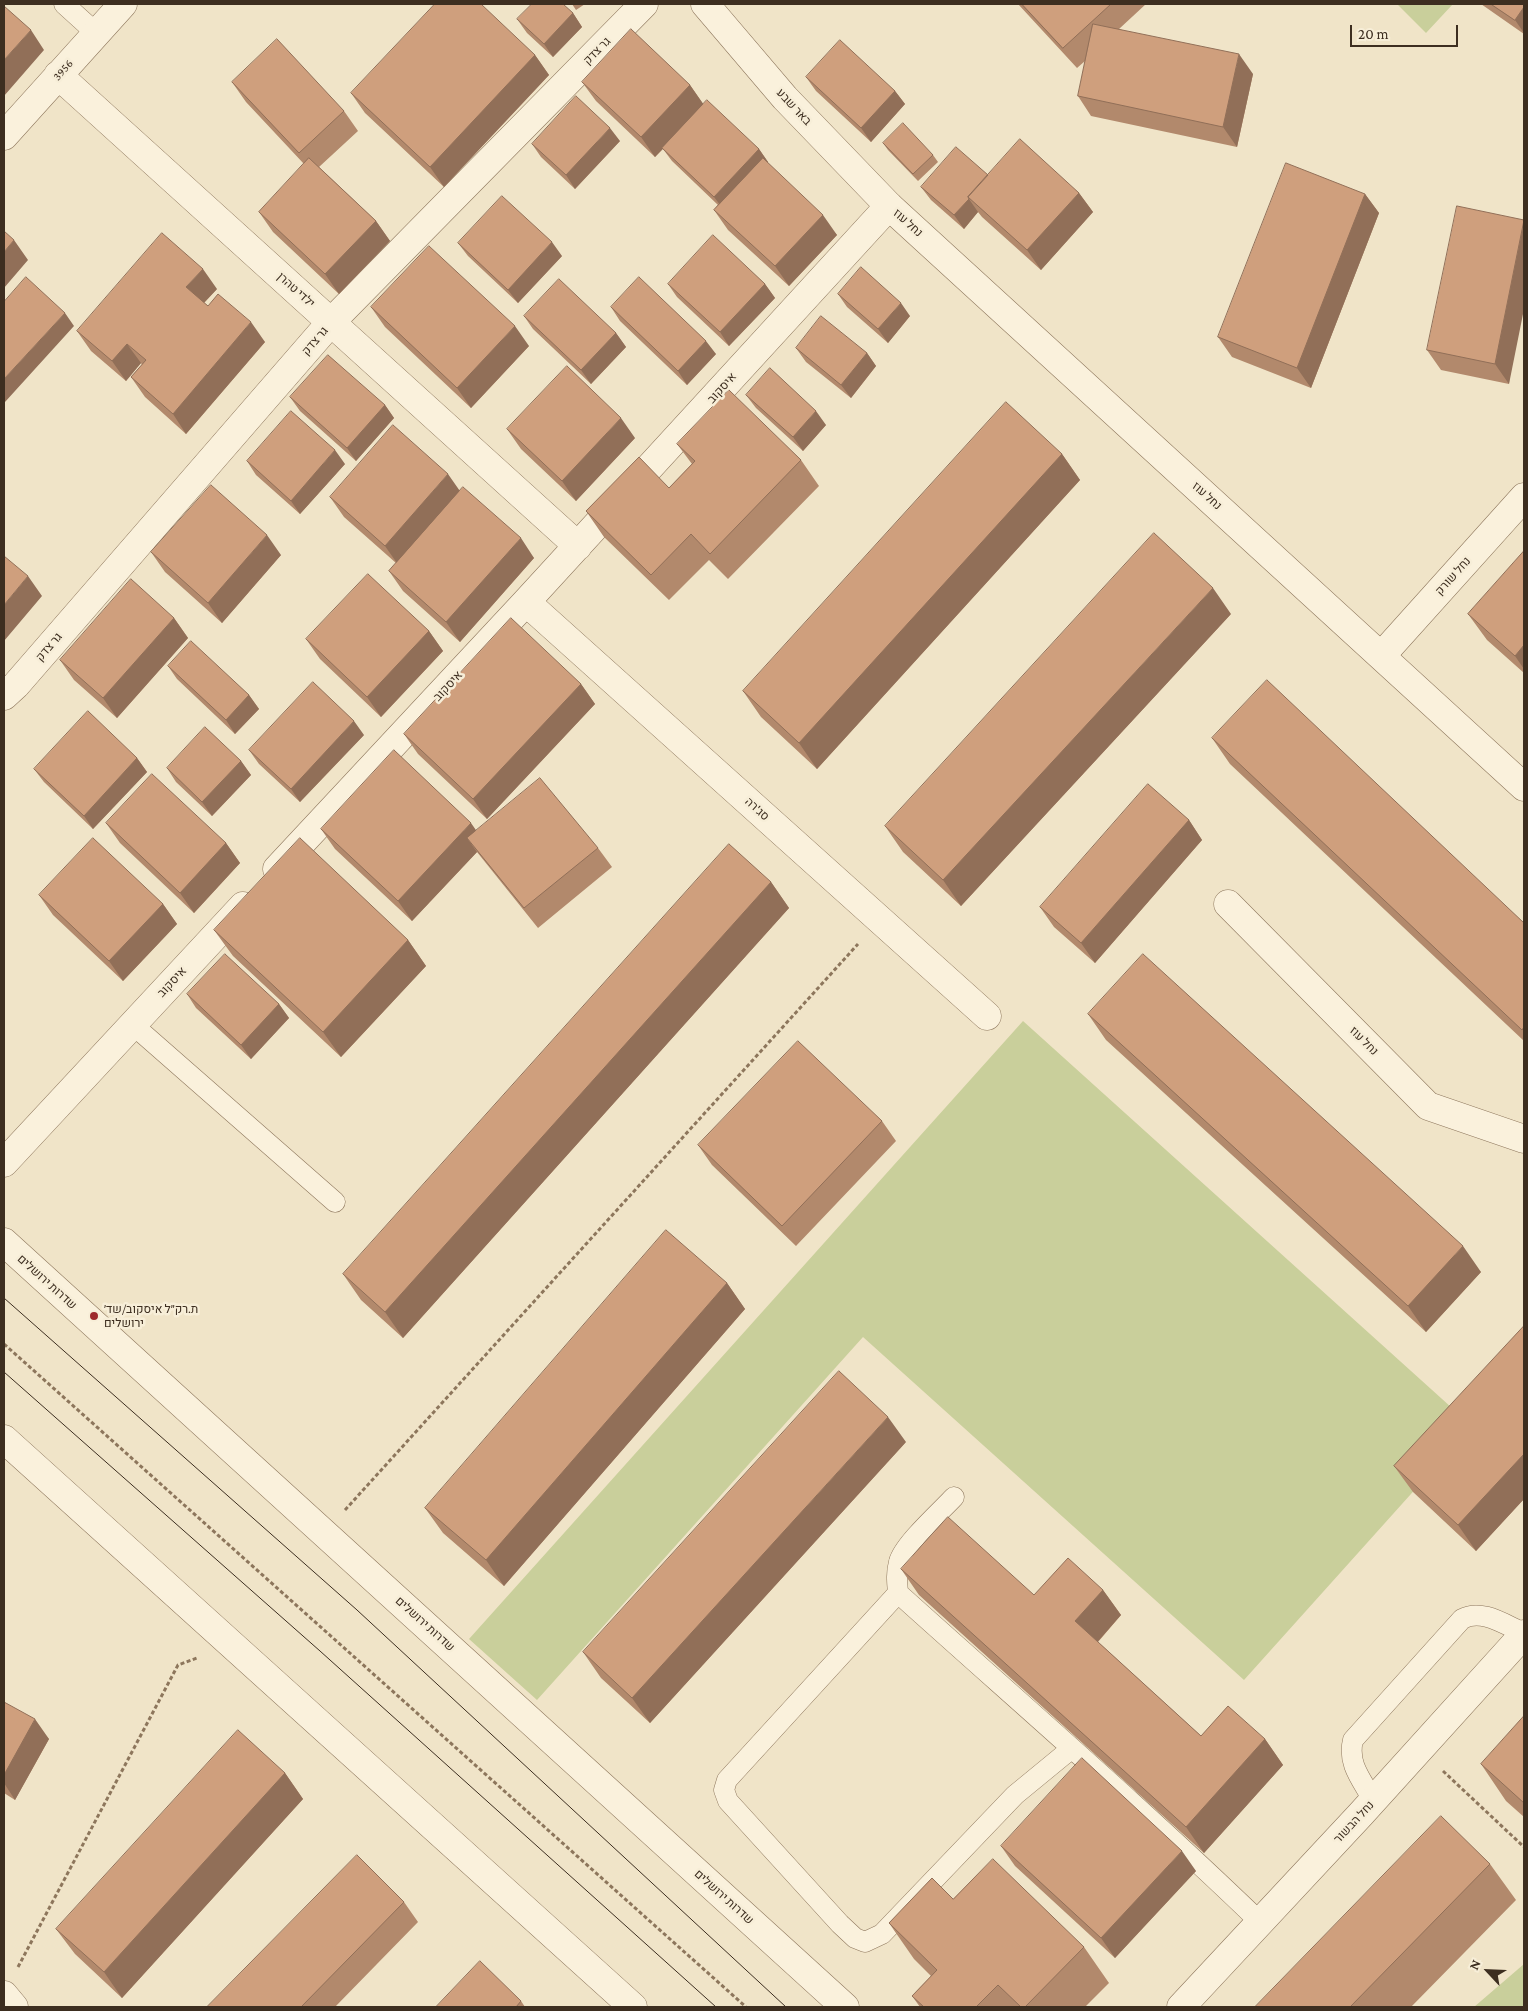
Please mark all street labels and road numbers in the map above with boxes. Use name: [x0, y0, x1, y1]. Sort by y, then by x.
street label: גר צדק: [580, 34, 614, 68]
street label: 3956: [50, 56, 76, 84]
street label: באר שבע: [773, 86, 815, 128]
street label: נחל עוז: [890, 206, 926, 240]
street label: ילדי טהרן: [274, 269, 318, 311]
street label: גר צדק: [299, 324, 331, 358]
street label: איסקוב: [705, 370, 739, 406]
street label: נחל עוז: [1189, 479, 1225, 513]
street label: נחל שורק: [1432, 554, 1474, 598]
street label: גר צדק: [33, 630, 65, 664]
street label: איסקוב: [430, 668, 466, 704]
street label: סג'רה: [742, 794, 772, 824]
street label: איסקוב: [154, 964, 190, 1000]
street label: נחל עוז: [1347, 1024, 1381, 1058]
street label: שדרות ירושלים: [14, 1252, 80, 1312]
street label: שדרות ירושלים: [392, 1594, 458, 1654]
street label: נחל הבשור: [1331, 1798, 1377, 1846]
street label: שדרות ירושלים: [691, 1867, 757, 1927]

